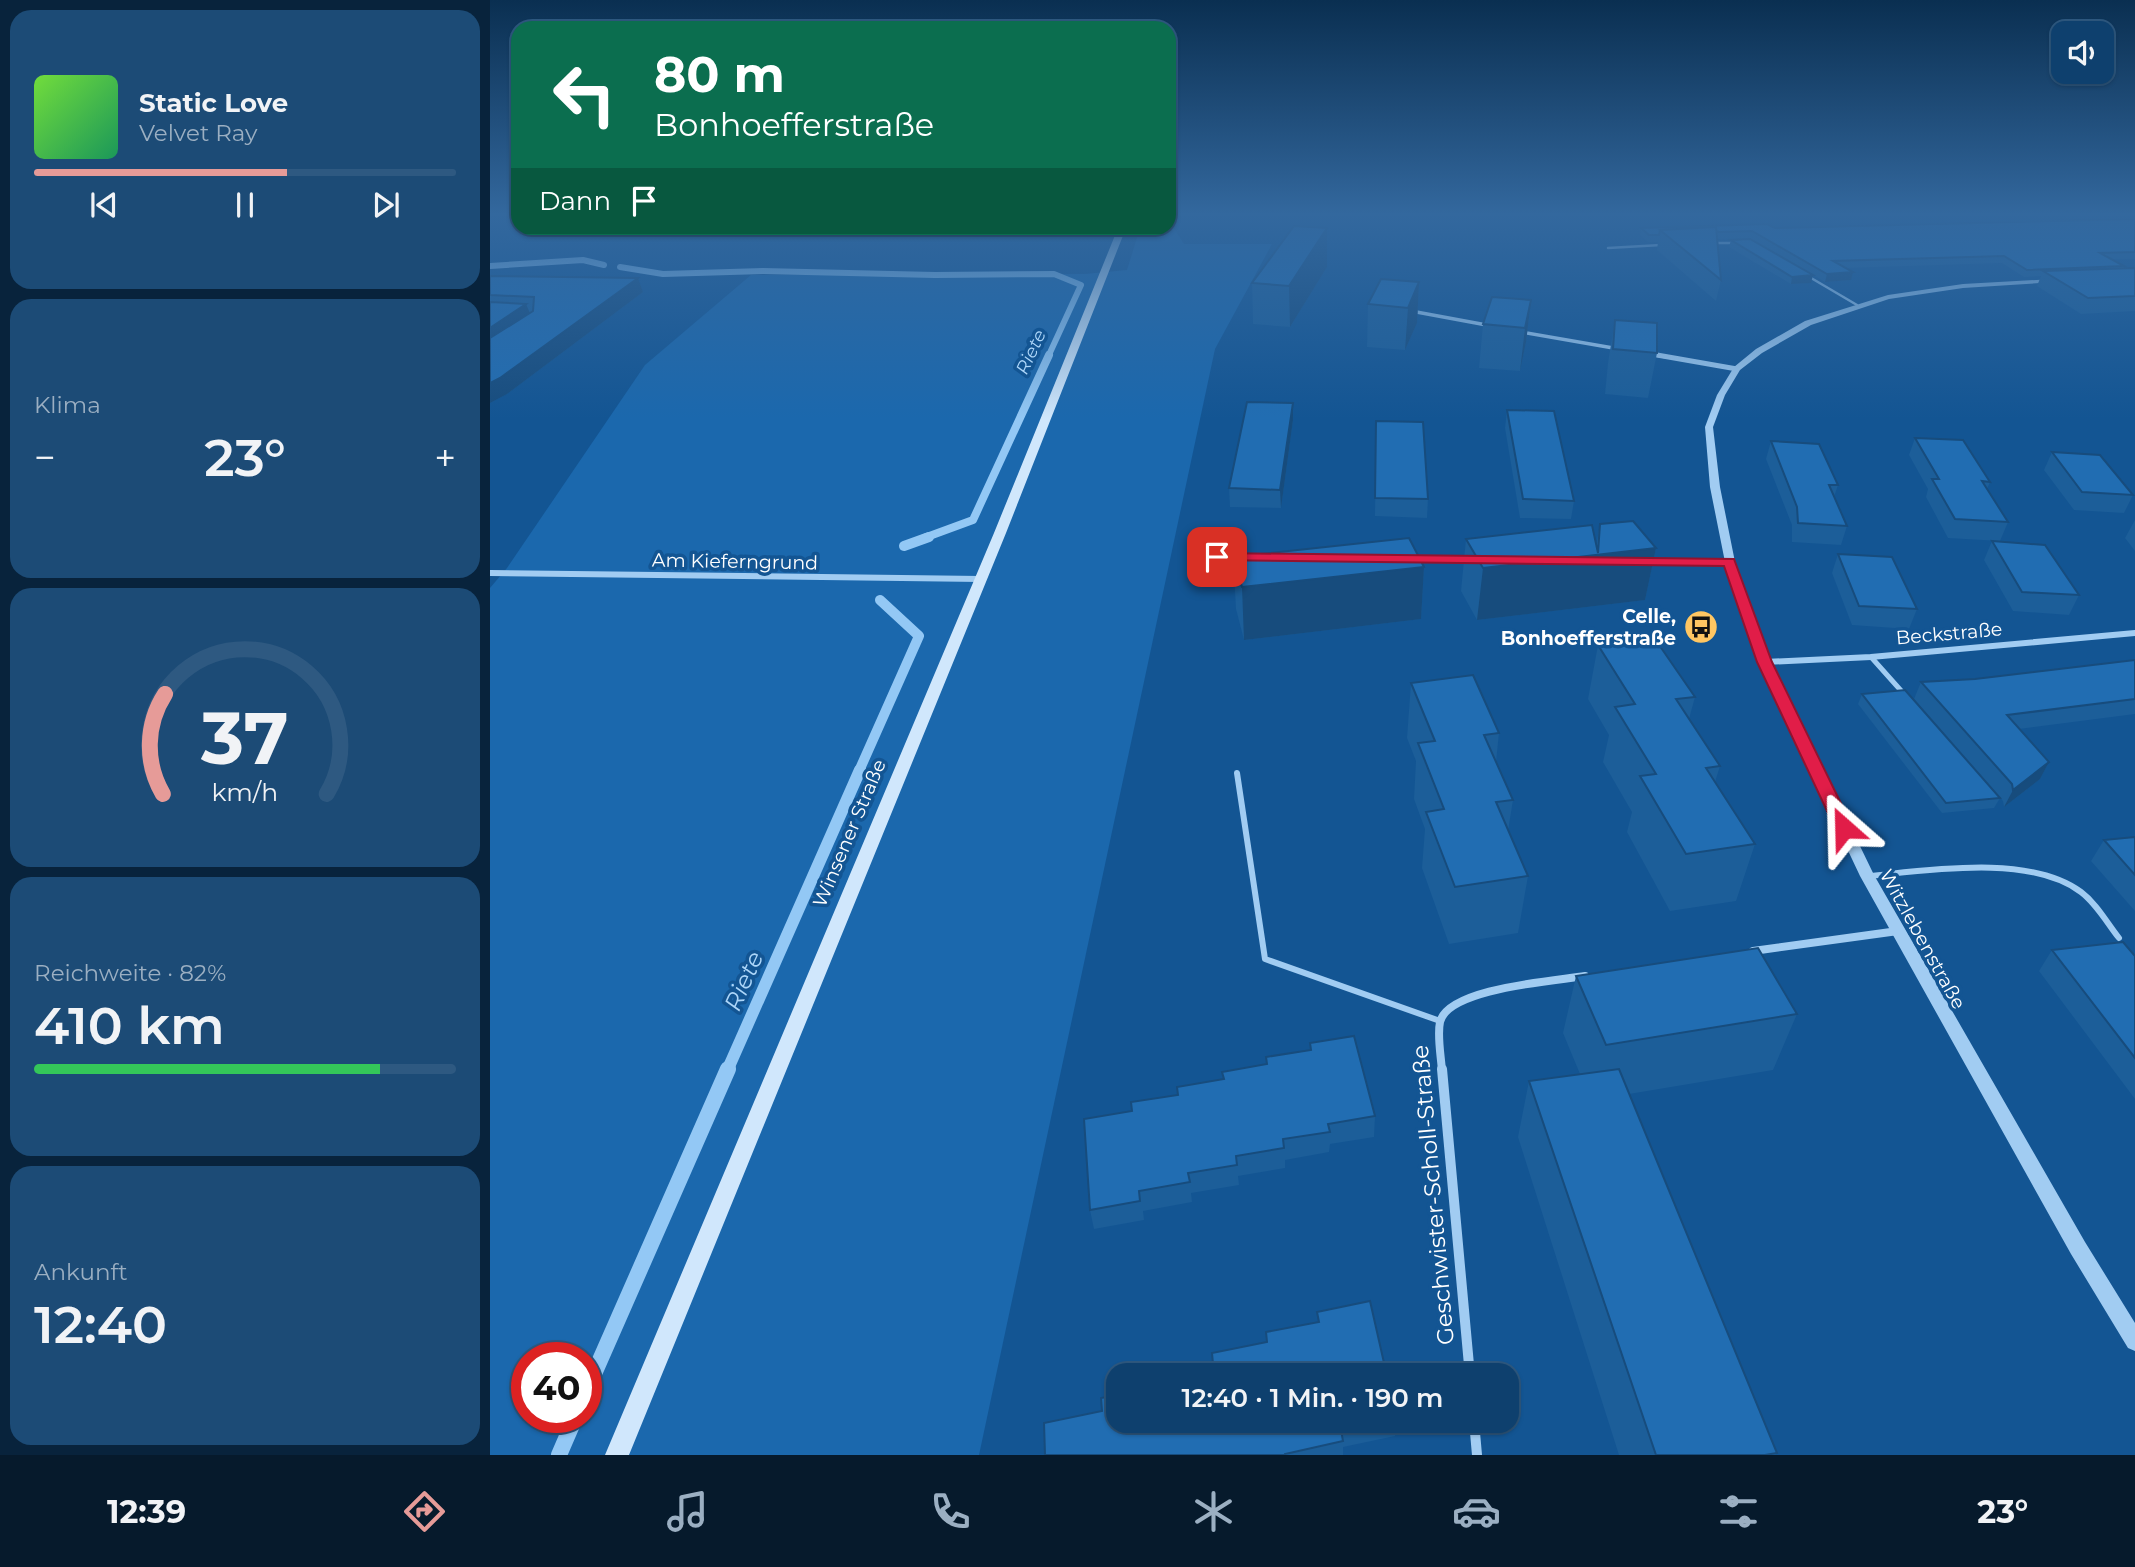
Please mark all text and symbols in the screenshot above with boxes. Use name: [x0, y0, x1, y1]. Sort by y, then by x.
map controls: [2051, 21, 2114, 84]
button: sound: [2051, 21, 2114, 84]
text: 80 m: [654, 45, 785, 104]
icon: left: [539, 49, 630, 140]
text: Static Love: [139, 87, 288, 119]
text: Bonhoefferstraße: [654, 105, 934, 144]
text: Velvet Ray: [139, 119, 257, 147]
icon: arrive: [625, 182, 663, 220]
text: Dann: [539, 185, 611, 217]
icon: previous: [85, 186, 123, 224]
icon: pause: [226, 186, 264, 224]
icon: next: [367, 186, 405, 224]
water label: Riete: [1011, 326, 1051, 378]
text: Klima: [34, 391, 101, 419]
text: 23°: [204, 426, 286, 489]
text: −: [34, 434, 56, 481]
text: +: [434, 434, 456, 481]
pin: [1187, 527, 1247, 587]
icon: arrive: [1198, 538, 1236, 576]
street label: Am Kieferngrund: [652, 549, 818, 574]
place label: Celle, Bonhoefferstraße: [1501, 605, 1676, 650]
bus stop icon: Celle, Bonhoefferstraße: [1682, 608, 1720, 646]
street label: Beckstraße: [1895, 617, 2003, 650]
text: 37: [200, 694, 289, 782]
street label: Winsener Straße: [808, 756, 891, 910]
text: km/h: [212, 776, 278, 806]
position arrow: [1807, 791, 1881, 865]
street label: Witzlebenstraße: [1875, 865, 1970, 1013]
water label: Riete: [718, 947, 769, 1015]
text: Reichweite · 82%: [34, 959, 226, 987]
text: 410 km: [34, 994, 225, 1057]
street label: Geschwister-Scholl-Straße: [1406, 1044, 1460, 1346]
text: Ankunft: [34, 1258, 128, 1286]
text: 12:40: [34, 1293, 167, 1356]
speed limit sign: 40: [511, 1342, 602, 1433]
text: 12:40 · 1 Min. · 190 m: [1182, 1382, 1443, 1414]
icon: directions: [400, 1487, 449, 1536]
icon: music: [663, 1487, 712, 1536]
icon: phone: [926, 1487, 975, 1536]
icon: climate: [1189, 1487, 1238, 1536]
icon: car: [1452, 1487, 1501, 1536]
icon: filters: [1714, 1487, 1763, 1536]
text: 12:39: [107, 1492, 186, 1531]
text: 23°: [1977, 1492, 2028, 1531]

